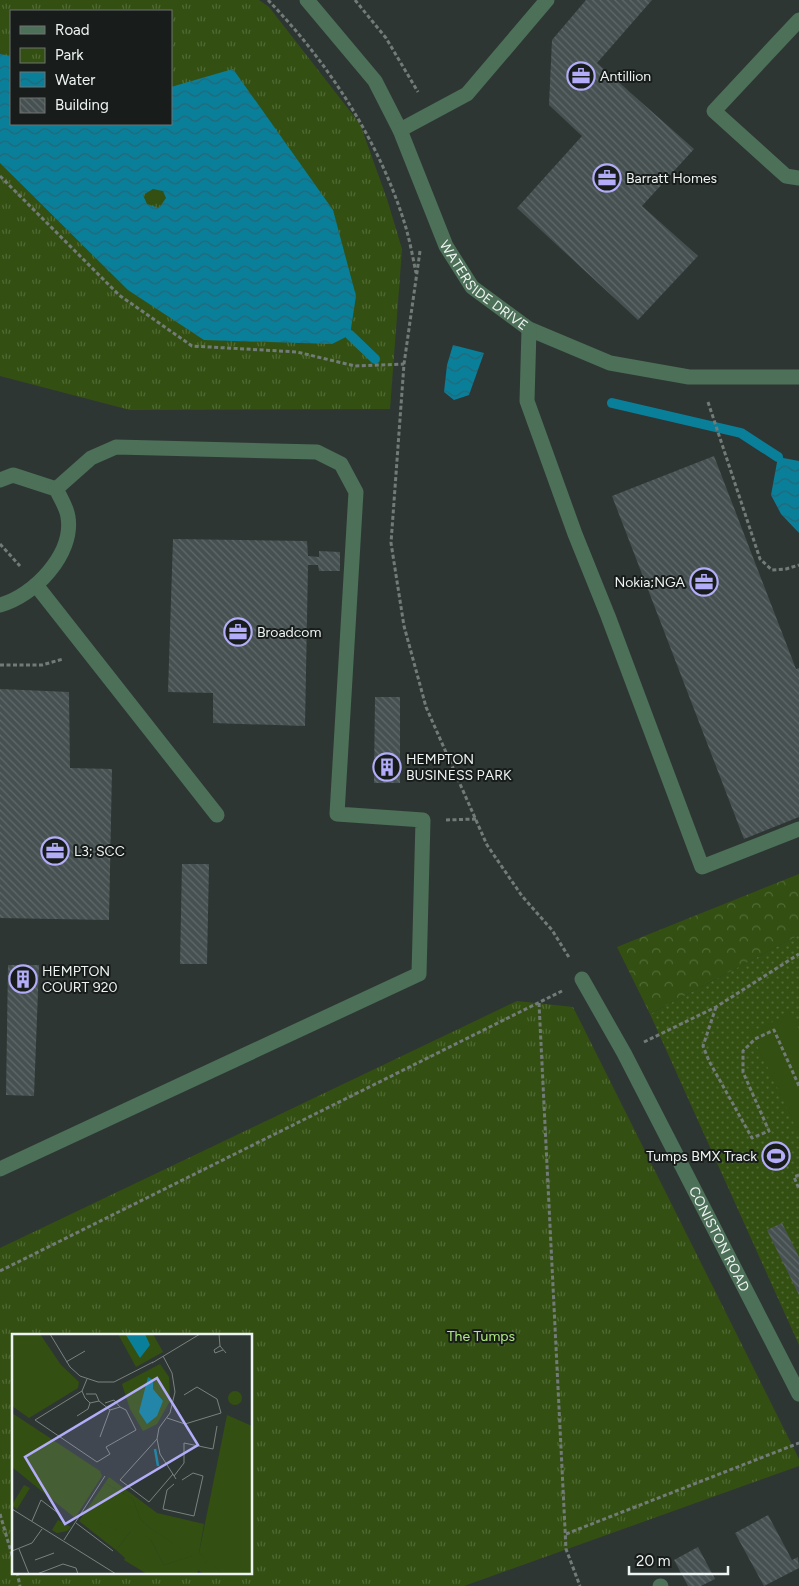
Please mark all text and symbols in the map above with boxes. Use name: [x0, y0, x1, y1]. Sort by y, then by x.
legend: [10, 10, 172, 125]
text: Road: [55, 21, 90, 39]
text: Park: [55, 46, 84, 64]
office icon: Antillion: [566, 61, 596, 91]
place label: Antillion: [600, 68, 651, 85]
text: Water: [55, 71, 95, 89]
text: Building: [55, 96, 109, 114]
office icon: Barratt Homes: [592, 163, 622, 193]
place label: Barratt Homes: [626, 170, 717, 187]
street label: WATERSIDE DRIVE: [436, 237, 531, 334]
office icon: Nokia;NGA: [689, 567, 719, 597]
place label: Nokia;NGA: [614, 574, 686, 591]
office icon: Broadcom: [223, 617, 253, 647]
place label: Broadcom: [257, 624, 321, 641]
place label: HEMPTON BUSINESS PARK: [406, 751, 512, 784]
building icon: HEMPTON BUSINESS PARK: [372, 752, 402, 782]
office icon: L3; SCC: [40, 836, 70, 866]
place label: L3; SCC: [74, 843, 125, 860]
place label: HEMPTON COURT 920: [42, 963, 118, 996]
building icon: HEMPTON COURT 920: [8, 964, 38, 994]
sports icon: Tumps BMX Track: [761, 1141, 791, 1171]
place label: Tumps BMX Track: [646, 1148, 757, 1165]
street label: CONISTON ROAD: [685, 1184, 753, 1295]
park label: The Tumps: [447, 1328, 515, 1345]
inset map: [12, 1334, 252, 1574]
scale bar: [629, 1544, 728, 1576]
text: 20 m: [636, 1552, 670, 1570]

